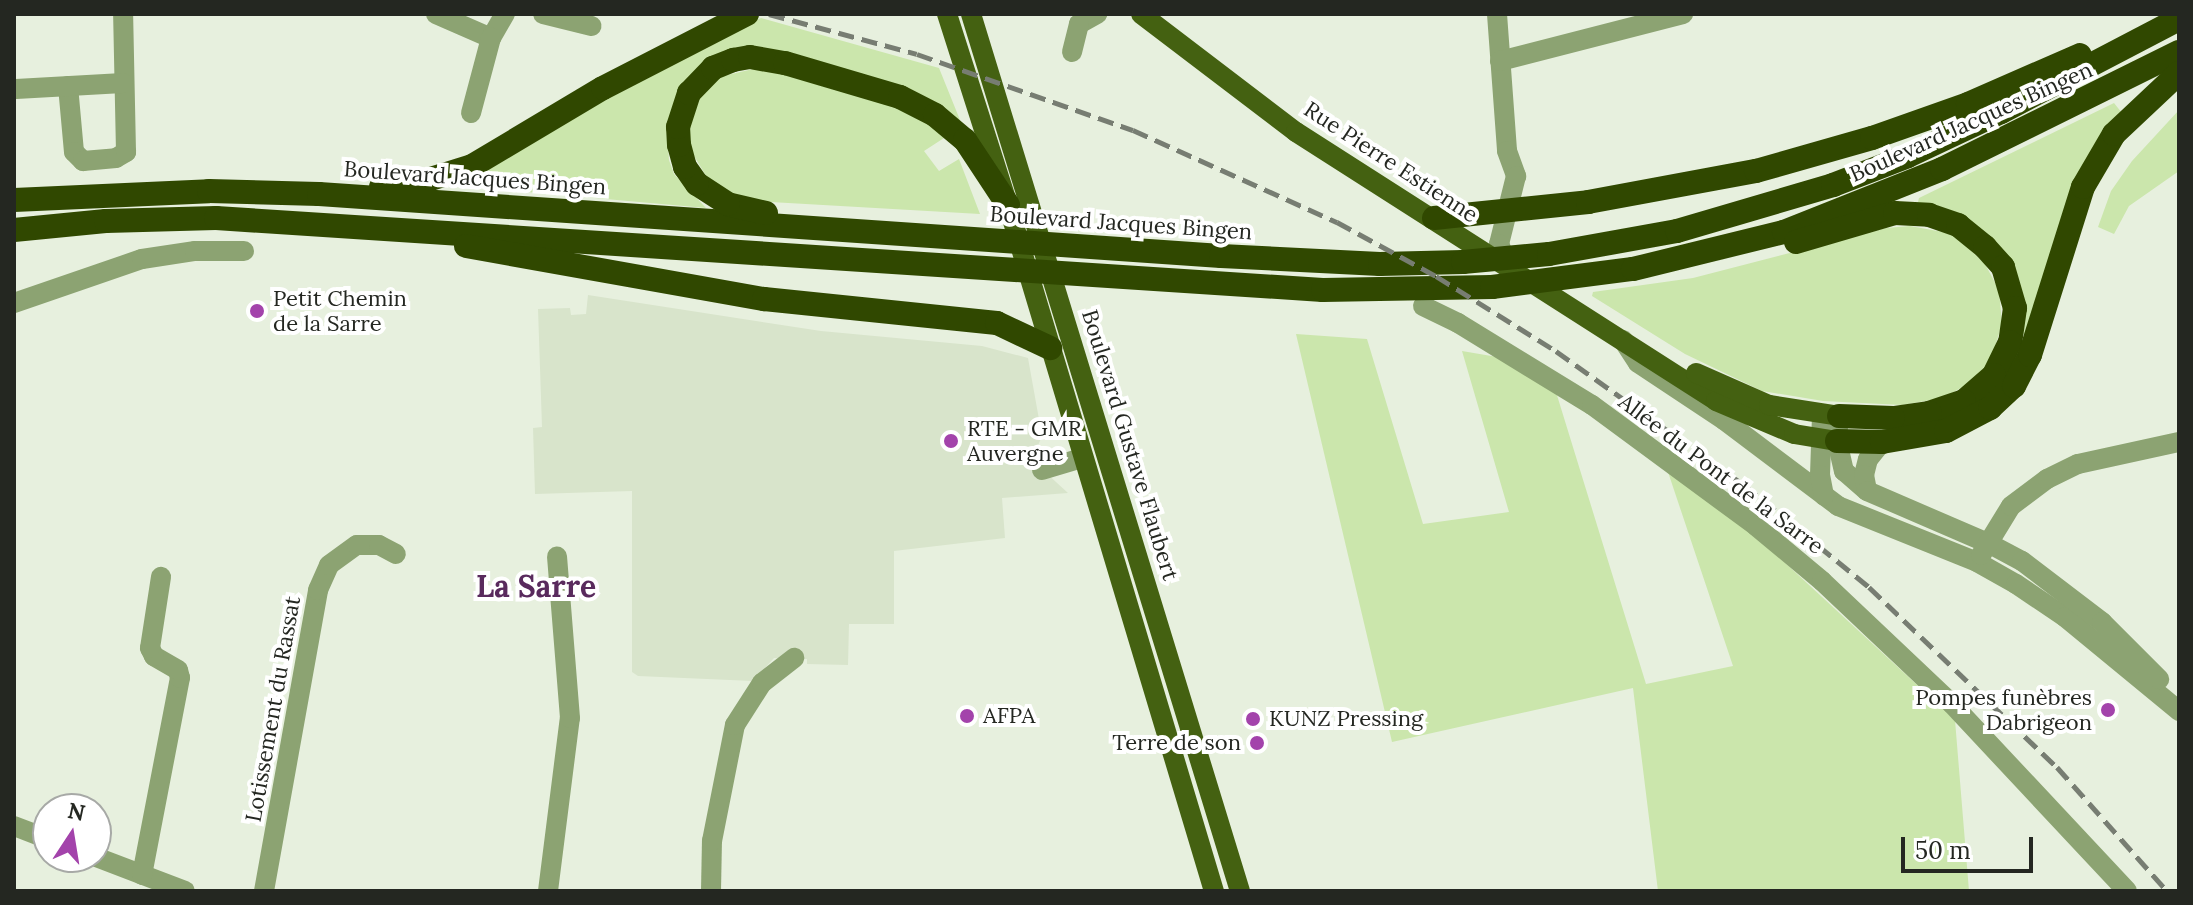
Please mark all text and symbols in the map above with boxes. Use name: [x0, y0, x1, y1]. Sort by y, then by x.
street label: Boulevard Jacques Bingen: [1846, 56, 2096, 188]
street label: Rue Pierre Estienne: [1299, 96, 1483, 228]
street label: Boulevard Jacques Bingen: [343, 156, 607, 200]
street label: Boulevard Jacques Bingen: [989, 201, 1253, 245]
place label: Petit Chemin de la Sarre: [273, 285, 407, 336]
marker: Petit Chemin de la Sarre: [248, 302, 266, 320]
street label: Boulevard Gustave Flaubert: [1076, 306, 1184, 584]
street label: Allée du Pont de la Sarre: [1613, 388, 1829, 560]
place label: RTE - GMR Auvergne: [967, 415, 1082, 466]
marker: RTE - GMR Auvergne: [942, 432, 960, 450]
district label: La Sarre: [476, 568, 596, 604]
street label: Lotissement du Rassat: [240, 594, 306, 824]
place label: Pompes funèbres Dabrigeon: [1915, 684, 2092, 736]
marker: Pompes funèbres Dabrigeon: [2099, 701, 2117, 719]
place label: AFPA: [983, 703, 1035, 729]
place label: KUNZ Pressing: [1269, 706, 1423, 732]
marker: AFPA: [958, 707, 976, 725]
marker: KUNZ Pressing: [1244, 710, 1262, 728]
place label: Terre de son: [1112, 730, 1241, 756]
marker: Terre de son: [1248, 734, 1266, 752]
north arrow: [32, 793, 112, 873]
text: N: [65, 796, 88, 827]
scale bar: [1905, 821, 2037, 871]
text: 50 m: [1915, 835, 1971, 866]

